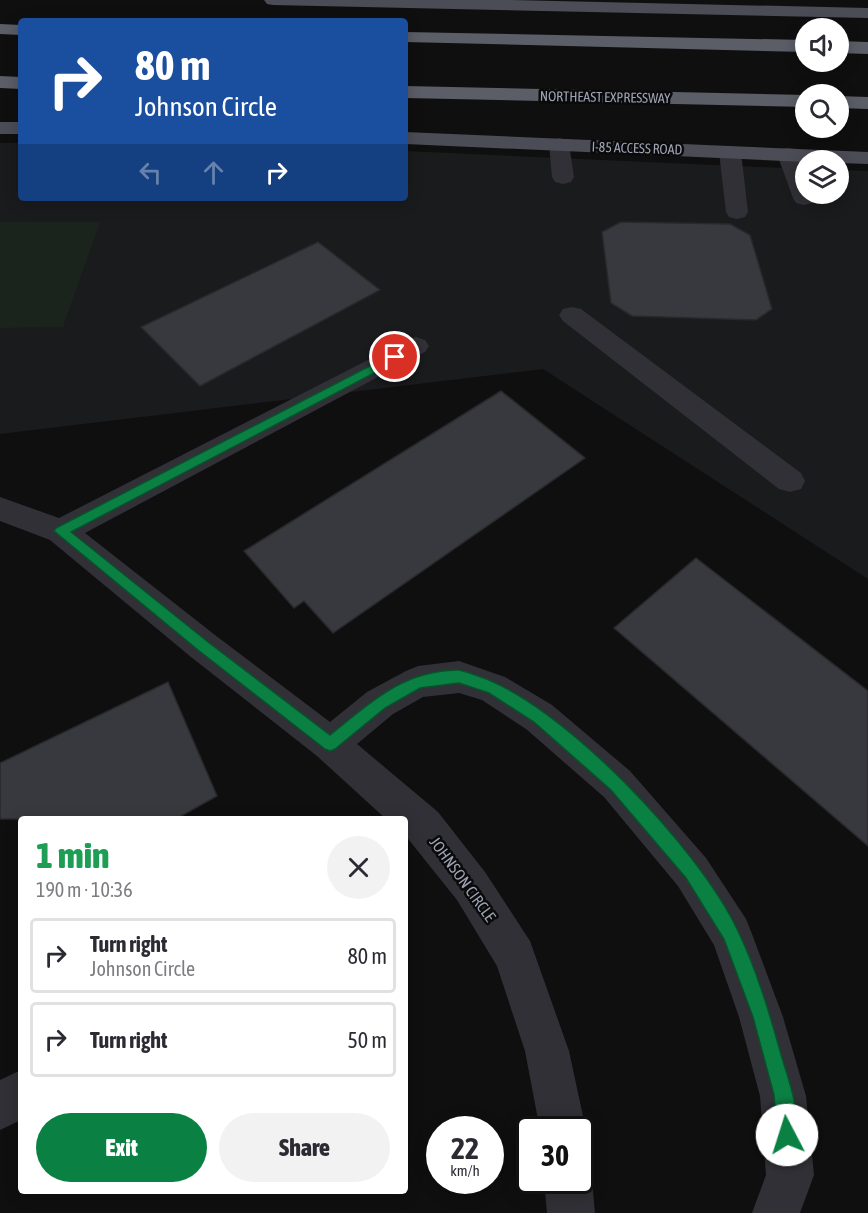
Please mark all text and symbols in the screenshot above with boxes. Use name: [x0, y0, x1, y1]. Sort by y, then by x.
map controls: [795, 18, 849, 204]
button: sound: [795, 18, 849, 72]
text: 80 m: [135, 41, 210, 89]
icon: right: [36, 42, 114, 120]
button: search: [795, 84, 849, 138]
street label: NORTHEAST EXPRESSWAY: [540, 88, 671, 106]
text: Johnson Circle: [135, 91, 277, 122]
street label: I-85 ACCESS ROAD: [591, 138, 683, 158]
button: layers: [795, 150, 849, 204]
icon: left: [134, 156, 167, 189]
icon: ahead: [197, 156, 230, 189]
icon: right: [260, 156, 293, 189]
pin: [369, 331, 420, 382]
icon: arrive: [378, 340, 411, 373]
street label: JOHNSON CIRCLE: [426, 833, 500, 925]
text: 1 min: [36, 834, 110, 876]
button: close: [327, 836, 390, 899]
text: 190 m · 10:36: [36, 878, 133, 901]
text: Turn right: [90, 931, 167, 957]
icon: right: [39, 939, 72, 972]
text: 80 m: [347, 943, 387, 969]
text: Johnson Circle: [90, 957, 195, 980]
icon: right: [39, 1023, 72, 1056]
text: Turn right: [90, 1027, 167, 1053]
text: 50 m: [347, 1027, 387, 1053]
position arrow: [755, 1103, 819, 1167]
button: Exit: [36, 1113, 207, 1182]
button: Share: [219, 1113, 390, 1182]
speed limit sign: 30: [516, 1116, 594, 1194]
text: 22: [451, 1131, 479, 1165]
text: km/h: [450, 1162, 480, 1179]

